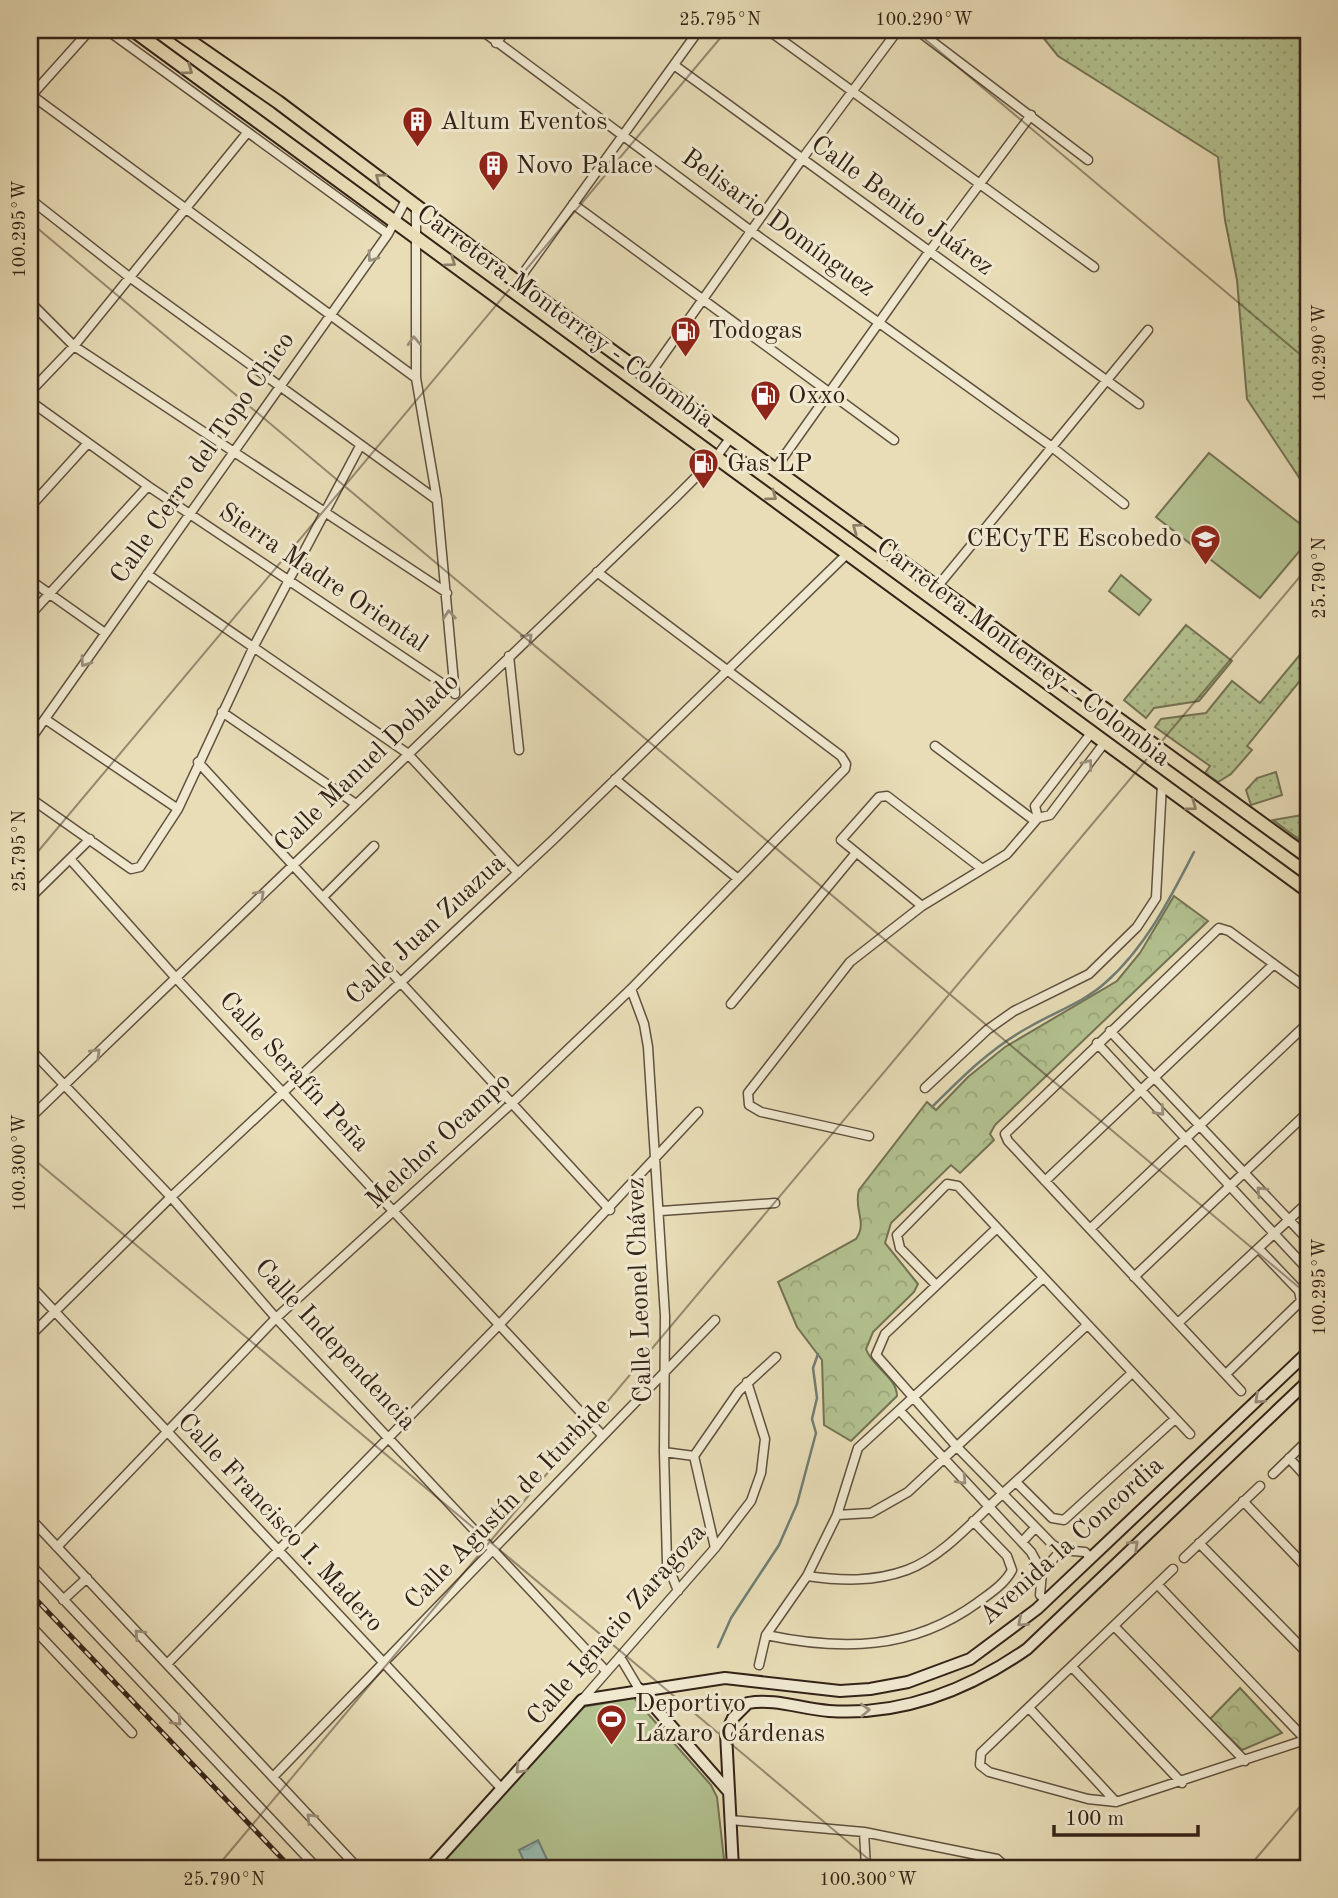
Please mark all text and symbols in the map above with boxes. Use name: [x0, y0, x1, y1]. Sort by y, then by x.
text: 25.795°N: [679, 11, 761, 29]
text: 100.290°W: [875, 11, 973, 29]
one-way arrow: [180, 62, 193, 74]
building icon: Altum Eventos: [400, 105, 434, 149]
place label: Altum Eventos: [440, 109, 608, 135]
street label: Calle Benito Juárez: [806, 131, 998, 281]
street label: Belisario Domínguez: [676, 144, 880, 302]
building icon: Novo Palace: [476, 149, 510, 193]
place label: Novo Palace: [516, 153, 653, 179]
one-way arrow: [375, 174, 388, 187]
text: 100.295°W: [11, 180, 29, 278]
street label: Carretera Monterrey - Colombia: [412, 201, 719, 434]
one-way arrow: [368, 249, 380, 262]
one-way arrow: [443, 254, 456, 267]
text: 100.290°W: [1311, 304, 1329, 402]
fuel station icon: Todogas: [668, 314, 702, 358]
place label: Todogas: [708, 318, 802, 344]
street label: Calle Cerro del Topo Chico: [106, 328, 300, 588]
one-way arrow: [407, 335, 422, 346]
fuel station icon: Oxxo: [748, 379, 782, 423]
place label: Oxxo: [788, 383, 846, 409]
fuel station icon: Gas LP: [687, 447, 721, 491]
place label: Gas LP: [727, 451, 812, 477]
one-way arrow: [764, 488, 777, 500]
street label: Sierra Madre Oriental: [214, 499, 432, 657]
school or university icon: CECyTE Escobedo: [1188, 522, 1222, 566]
one-way arrow: [852, 524, 865, 536]
place label: CECyTE Escobedo: [966, 526, 1182, 552]
street label: Carretera Monterrey - Colombia: [871, 534, 1175, 772]
text: 25.790°N: [1311, 537, 1329, 619]
one-way arrow: [441, 610, 456, 621]
one-way arrow: [519, 634, 532, 647]
one-way arrow: [81, 654, 93, 667]
street label: Calle Manuel Doblado: [270, 668, 464, 858]
one-way arrow: [1080, 760, 1093, 772]
one-way arrow: [1184, 798, 1197, 810]
text: 25.795°N: [11, 810, 29, 892]
street label: Calle Juan Zuazua: [341, 850, 511, 1010]
one-way arrow: [251, 890, 264, 903]
street label: Calle Serafín Peña: [214, 987, 374, 1157]
one-way arrow: [88, 1049, 101, 1062]
street label: Melchor Ocampo: [362, 1068, 516, 1214]
one-way arrow: [1152, 1103, 1164, 1116]
text: 100.300°W: [11, 1114, 29, 1212]
street label: Calle Leonel Chávez: [623, 1177, 657, 1403]
one-way arrow: [1256, 1186, 1269, 1199]
text: 100.295°W: [1311, 1238, 1329, 1336]
street label: Calle Independencia: [249, 1254, 421, 1436]
one-way arrow: [1254, 1390, 1267, 1403]
street label: Calle Agustín de Iturbide: [400, 1393, 616, 1615]
street label: Calle Francisco I. Madero: [172, 1409, 388, 1637]
street label: Avenida la Concordia: [975, 1452, 1169, 1630]
one-way arrow: [954, 1471, 967, 1484]
street label: Calle Ignacio Zaragoza: [523, 1519, 711, 1731]
one-way arrow: [1126, 1541, 1139, 1554]
one-way arrow: [1017, 1614, 1030, 1626]
one-way arrow: [135, 1629, 148, 1642]
place label: Deportivo Lázaro Cárdenas: [635, 1691, 825, 1747]
sports icon: Deportivo Lázaro Cárdenas: [595, 1702, 629, 1746]
one-way arrow: [859, 1703, 870, 1718]
one-way arrow: [169, 1713, 181, 1726]
one-way arrow: [515, 1761, 528, 1774]
scale bar: [1054, 1793, 1198, 1837]
text: 100 m: [1065, 1809, 1124, 1830]
one-way arrow: [307, 1814, 320, 1827]
text: 25.790°N: [183, 1871, 265, 1889]
text: 100.300°W: [819, 1871, 917, 1889]

